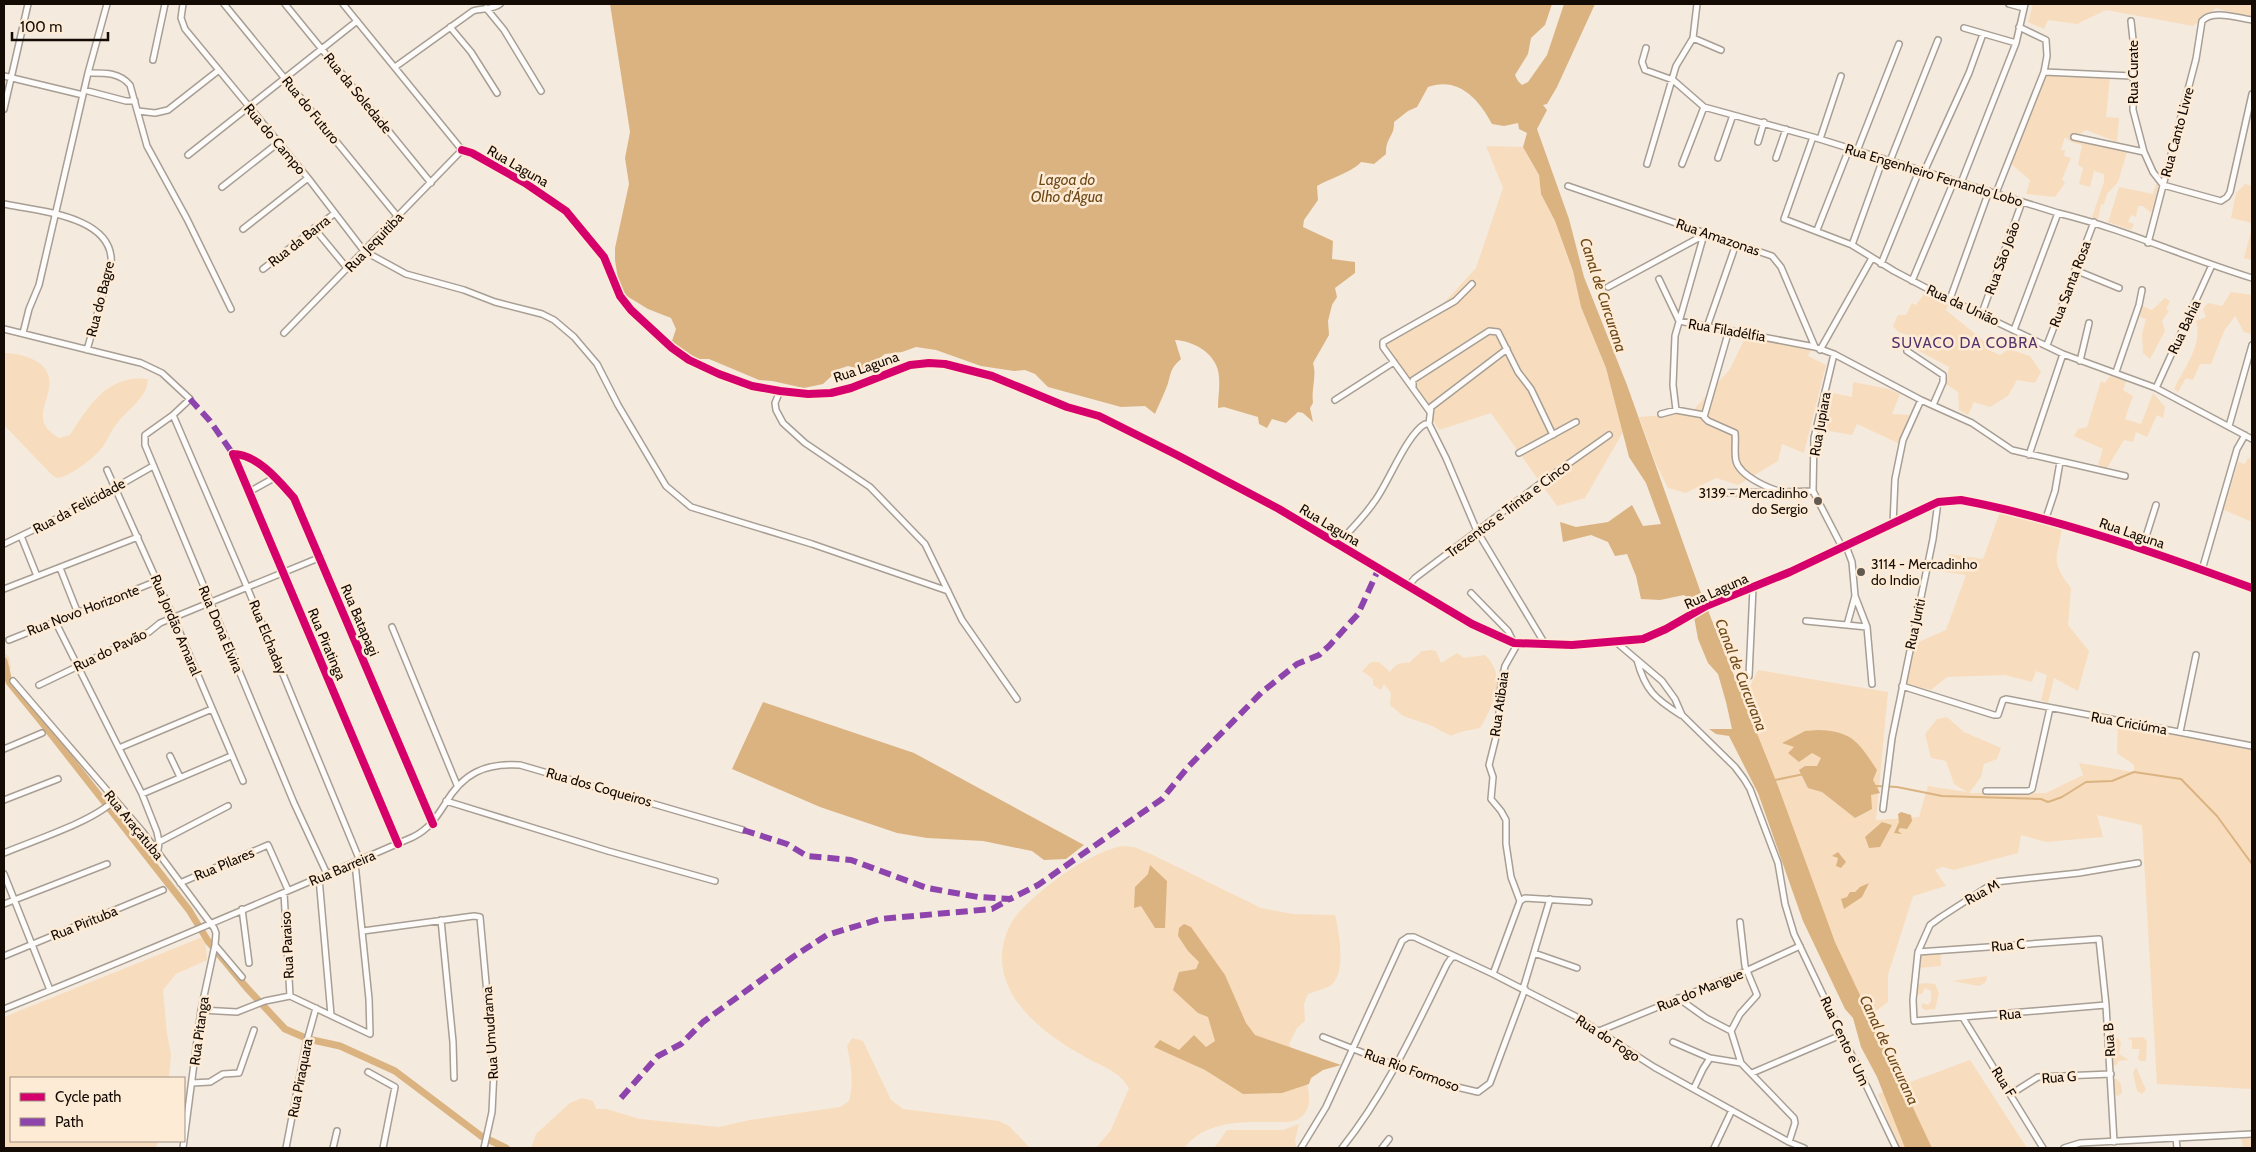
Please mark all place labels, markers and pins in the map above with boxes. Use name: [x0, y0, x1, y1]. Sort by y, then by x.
place label: 3139 - Mercadinho do Sergio: [1699, 484, 1808, 518]
marker: 3139 - Mercadinho do Sergio: [1812, 495, 1824, 507]
place label: 3114 - Mercadinho do Indio: [1871, 555, 1978, 589]
marker: 3114 - Mercadinho do Indio: [1855, 566, 1867, 578]

